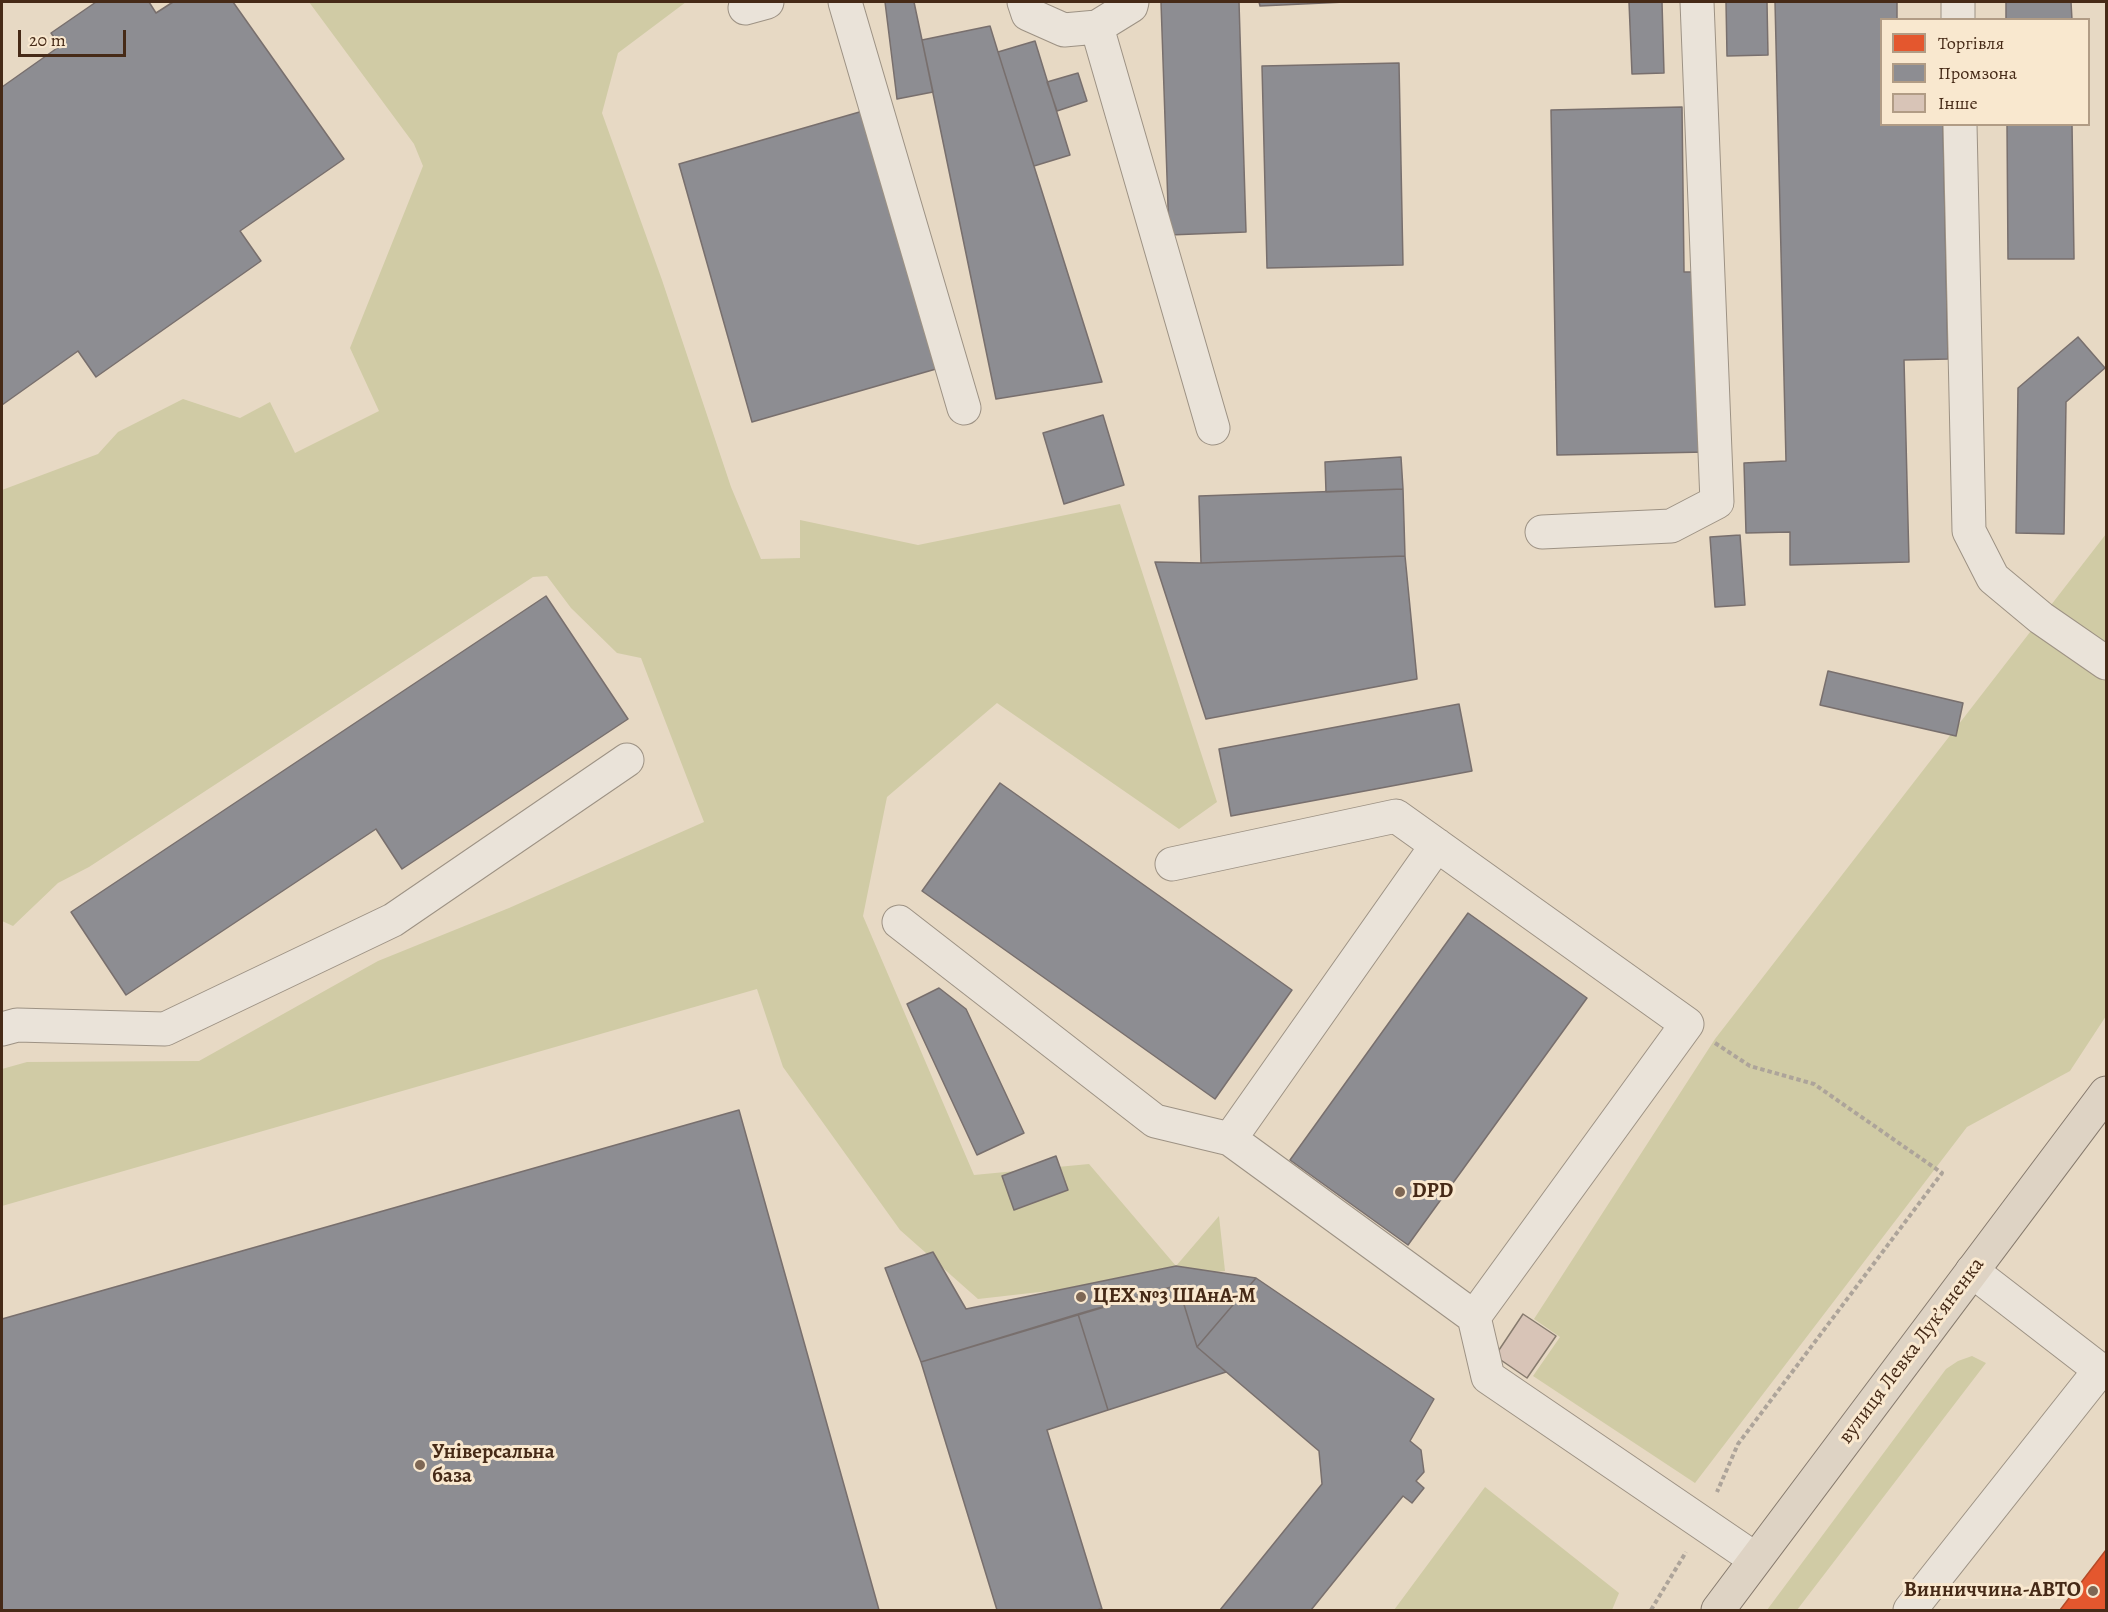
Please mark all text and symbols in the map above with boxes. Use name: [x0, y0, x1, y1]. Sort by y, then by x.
scale bar: [21, 18, 129, 56]
legend: [1880, 18, 2090, 126]
text: 20 m: [29, 28, 66, 52]
text: Торгівля: [1938, 31, 2004, 55]
text: Промзона: [1938, 61, 2017, 85]
text: Інше: [1938, 91, 1978, 115]
place label: DPD: [1412, 1179, 1453, 1205]
marker: DPD: [1393, 1185, 1407, 1199]
street label: вулиця Левка Лукʼяненка: [1834, 1253, 1990, 1449]
place label: ЦЕХ №3 ШАнА-М: [1093, 1284, 1256, 1310]
marker: ЦЕХ №3 ШАнА-М: [1074, 1290, 1088, 1304]
place label: Універсальна база: [432, 1440, 555, 1490]
marker: Універсальна база: [413, 1458, 427, 1472]
place label: Винниччина-АВТО: [1904, 1578, 2081, 1604]
marker: Винниччина-АВТО: [2086, 1584, 2100, 1598]

